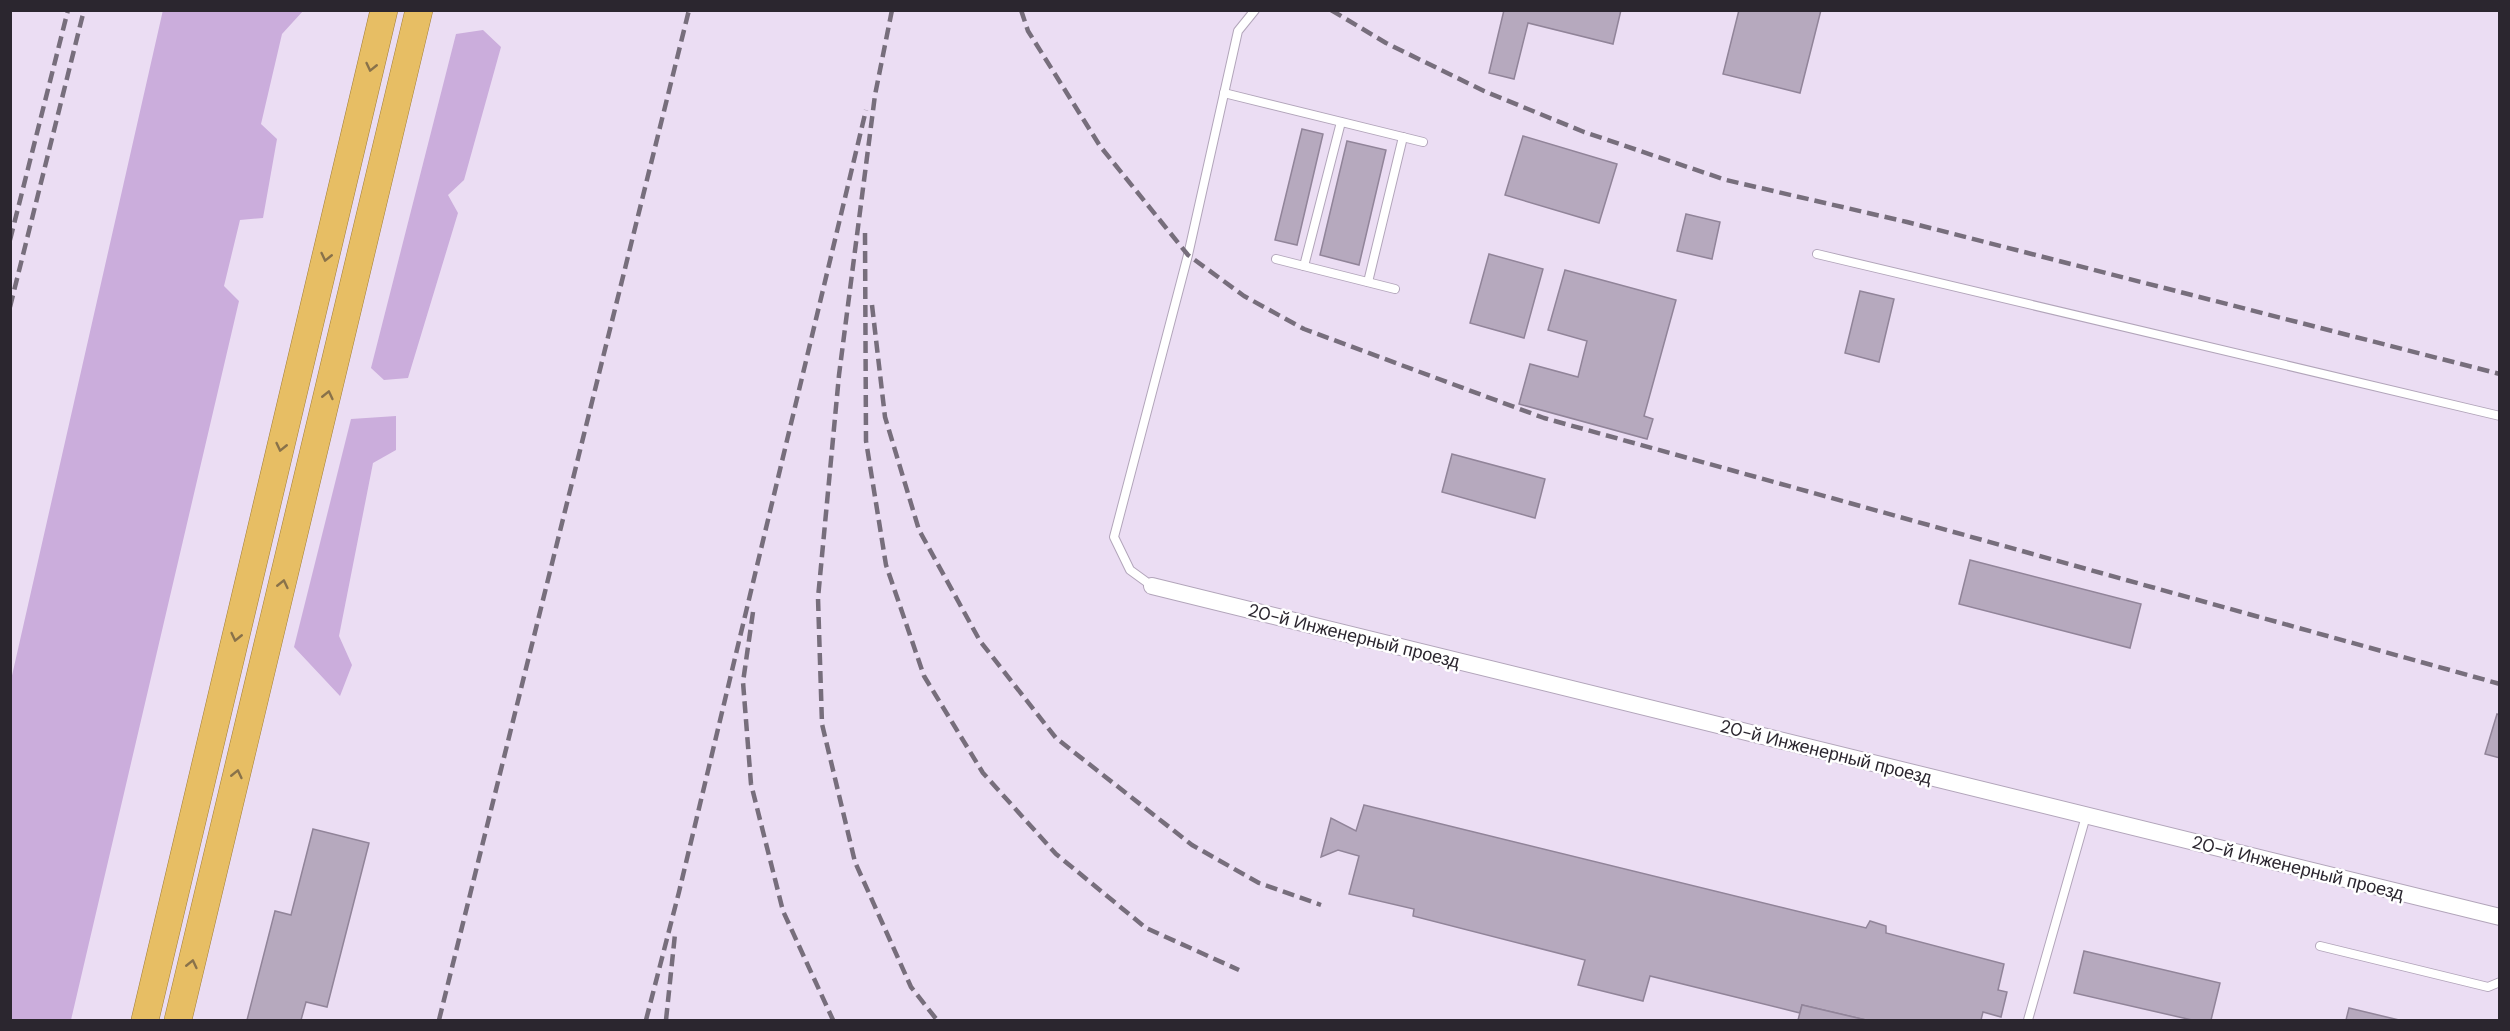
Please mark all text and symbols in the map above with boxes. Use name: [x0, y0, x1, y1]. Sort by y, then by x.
one-way arrow: [365, 62, 378, 72]
one-way arrow: [320, 252, 333, 262]
one-way arrow: [320, 390, 333, 400]
one-way arrow: [275, 442, 288, 452]
one-way arrow: [275, 579, 288, 589]
street label: 20-й Инженерный проезд: [1246, 598, 1463, 674]
one-way arrow: [230, 631, 243, 641]
street label: 20-й Инженерный проезд: [1718, 714, 1935, 790]
one-way arrow: [230, 769, 243, 779]
street label: 20-й Инженерный проезд: [2190, 830, 2407, 906]
one-way arrow: [185, 959, 198, 969]

